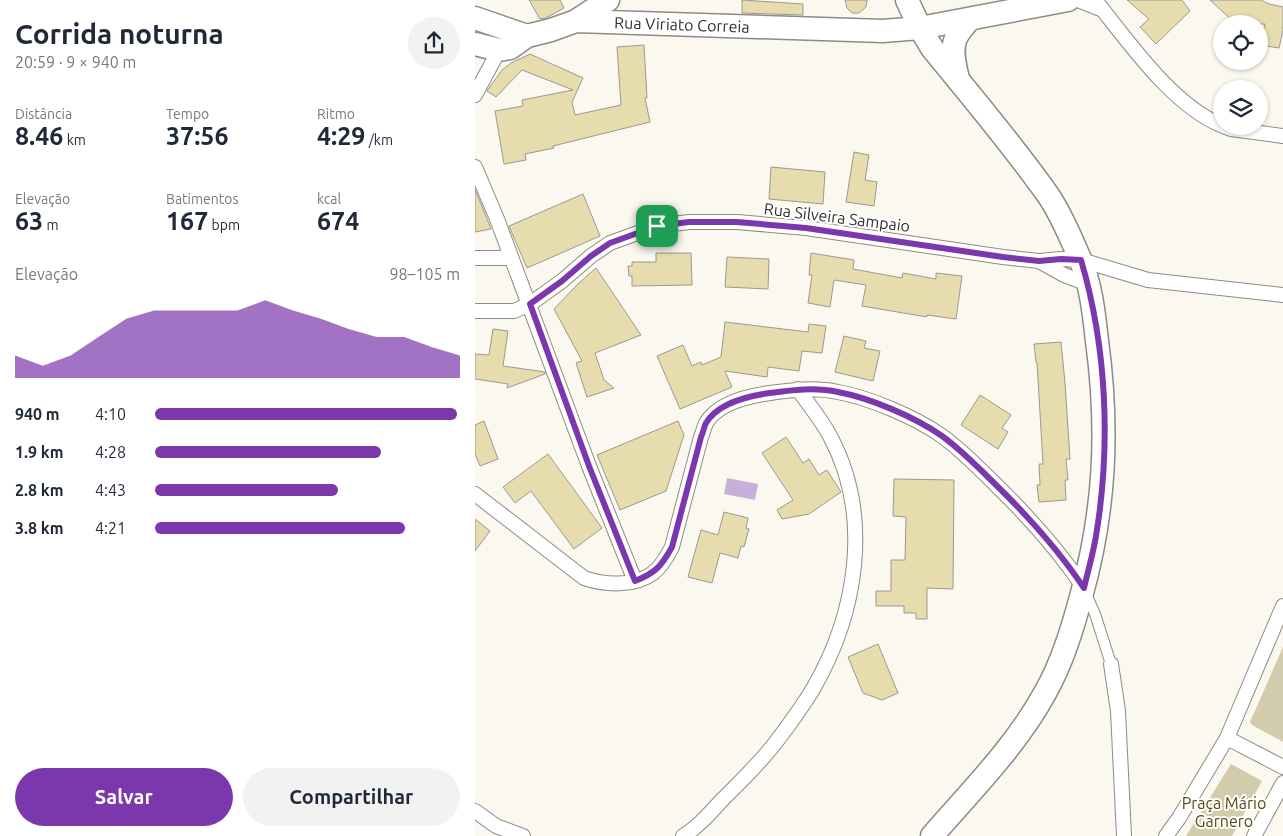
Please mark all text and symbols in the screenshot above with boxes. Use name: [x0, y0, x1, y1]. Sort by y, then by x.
street label: Rua Viriato Correia: [614, 13, 750, 36]
map controls: [1213, 15, 1268, 135]
button: locate: [1213, 15, 1268, 70]
button: share: [408, 17, 460, 69]
text: Corrida noturna: [15, 18, 224, 49]
text: 20:59 · 9 × 940 m: [15, 53, 136, 71]
button: layers: [1213, 80, 1268, 135]
text: Distância: [15, 106, 72, 122]
text: Tempo: [166, 106, 209, 122]
text: Ritmo: [317, 106, 355, 122]
text: 8.46: [15, 122, 63, 150]
text: 37:56: [166, 122, 229, 150]
text: 4:29: [317, 122, 365, 150]
text: km: [63, 132, 86, 148]
text: /km: [365, 132, 393, 148]
text: Elevação: [15, 191, 70, 207]
text: Batimentos: [166, 191, 239, 207]
text: kcal: [317, 191, 341, 207]
street label: Rua Silveira Sampaio: [763, 199, 911, 235]
pin: [636, 205, 678, 247]
text: 63: [15, 207, 43, 235]
text: 167: [166, 207, 208, 235]
text: 674: [317, 207, 359, 235]
icon: arrive: [643, 212, 671, 240]
text: m: [43, 217, 59, 233]
text: bpm: [208, 217, 240, 233]
text: Elevação: [15, 265, 78, 283]
text: 98–105 m: [389, 265, 460, 283]
text: 940 m: [15, 405, 60, 423]
text: 4:10: [95, 405, 126, 423]
text: 1.9 km: [15, 443, 64, 461]
text: 4:28: [95, 443, 126, 461]
text: 2.8 km: [15, 481, 64, 499]
text: 4:43: [95, 481, 126, 499]
text: 3.8 km: [15, 519, 64, 537]
text: 4:21: [95, 519, 126, 537]
button: Salvar: [15, 768, 233, 826]
button: Compartilhar: [243, 768, 460, 826]
park label: Praça Mário Garnero: [1182, 794, 1266, 830]

